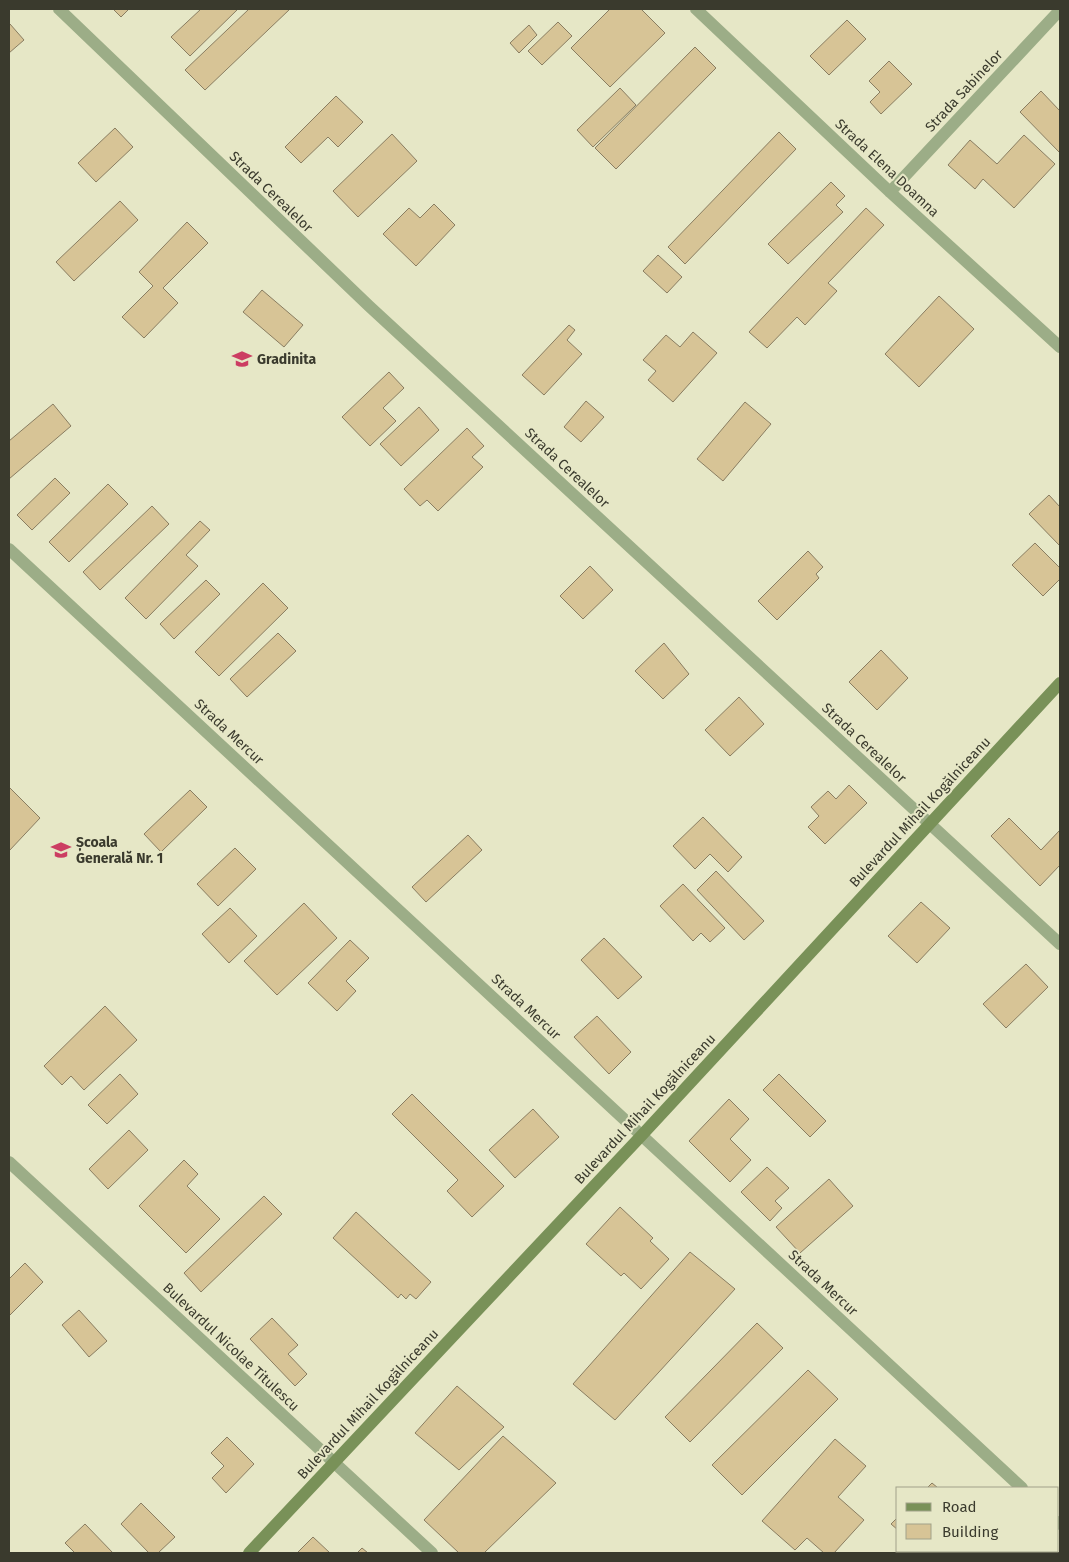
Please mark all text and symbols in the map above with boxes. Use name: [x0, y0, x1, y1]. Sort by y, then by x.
street label: Strada Sabinelor: [922, 46, 1007, 136]
street label: Strada Elena Doamna: [831, 115, 943, 221]
street label: Strada Cerealelor: [226, 148, 317, 236]
school or university icon: Gradinita: [231, 348, 253, 370]
place label: Gradinita: [257, 351, 316, 368]
street label: Strada Cerealelor: [521, 425, 613, 512]
street label: Strada Mercur: [191, 696, 268, 769]
street label: Strada Cerealelor: [818, 700, 910, 787]
street label: Bulevardul Mihail Kogălniceanu: [846, 733, 994, 891]
place label: Școala Generală Nr. 1: [76, 834, 163, 867]
school or university icon: Școala Generală Nr. 1: [50, 839, 72, 861]
street label: Strada Mercur: [488, 971, 565, 1044]
street label: Bulevardul Mihail Kogălniceanu: [571, 1030, 719, 1188]
street label: Strada Mercur: [785, 1247, 862, 1320]
street label: Bulevardul Nicolae Titulescu: [159, 1279, 303, 1415]
street label: Bulevardul Mihail Kogălniceanu: [294, 1325, 442, 1483]
legend: [896, 1487, 1059, 1552]
text: Road: [942, 1498, 977, 1516]
text: Building: [942, 1523, 998, 1541]

